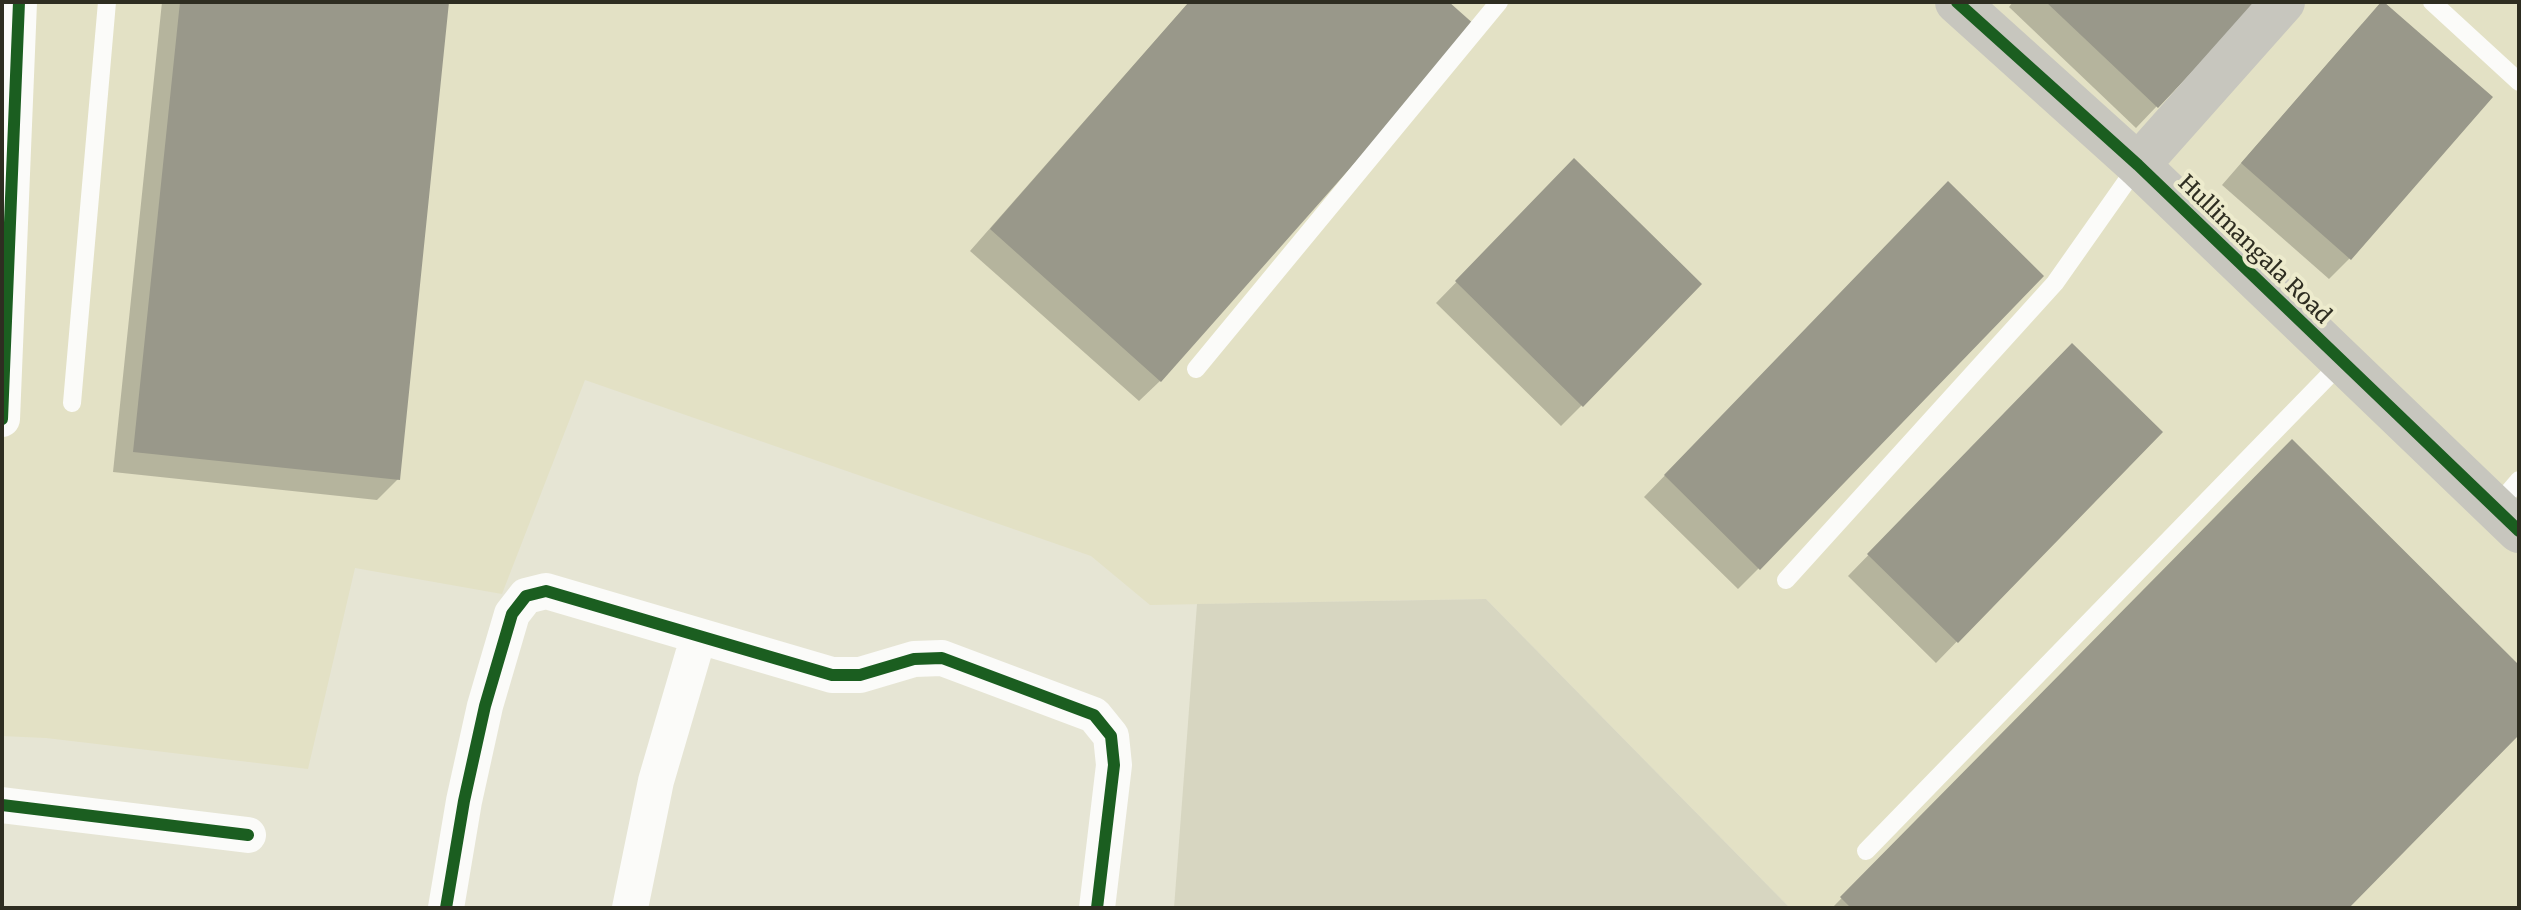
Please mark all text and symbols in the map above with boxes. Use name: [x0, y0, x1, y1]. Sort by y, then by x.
street label: Hullimangala Road: [2172, 170, 2336, 330]

